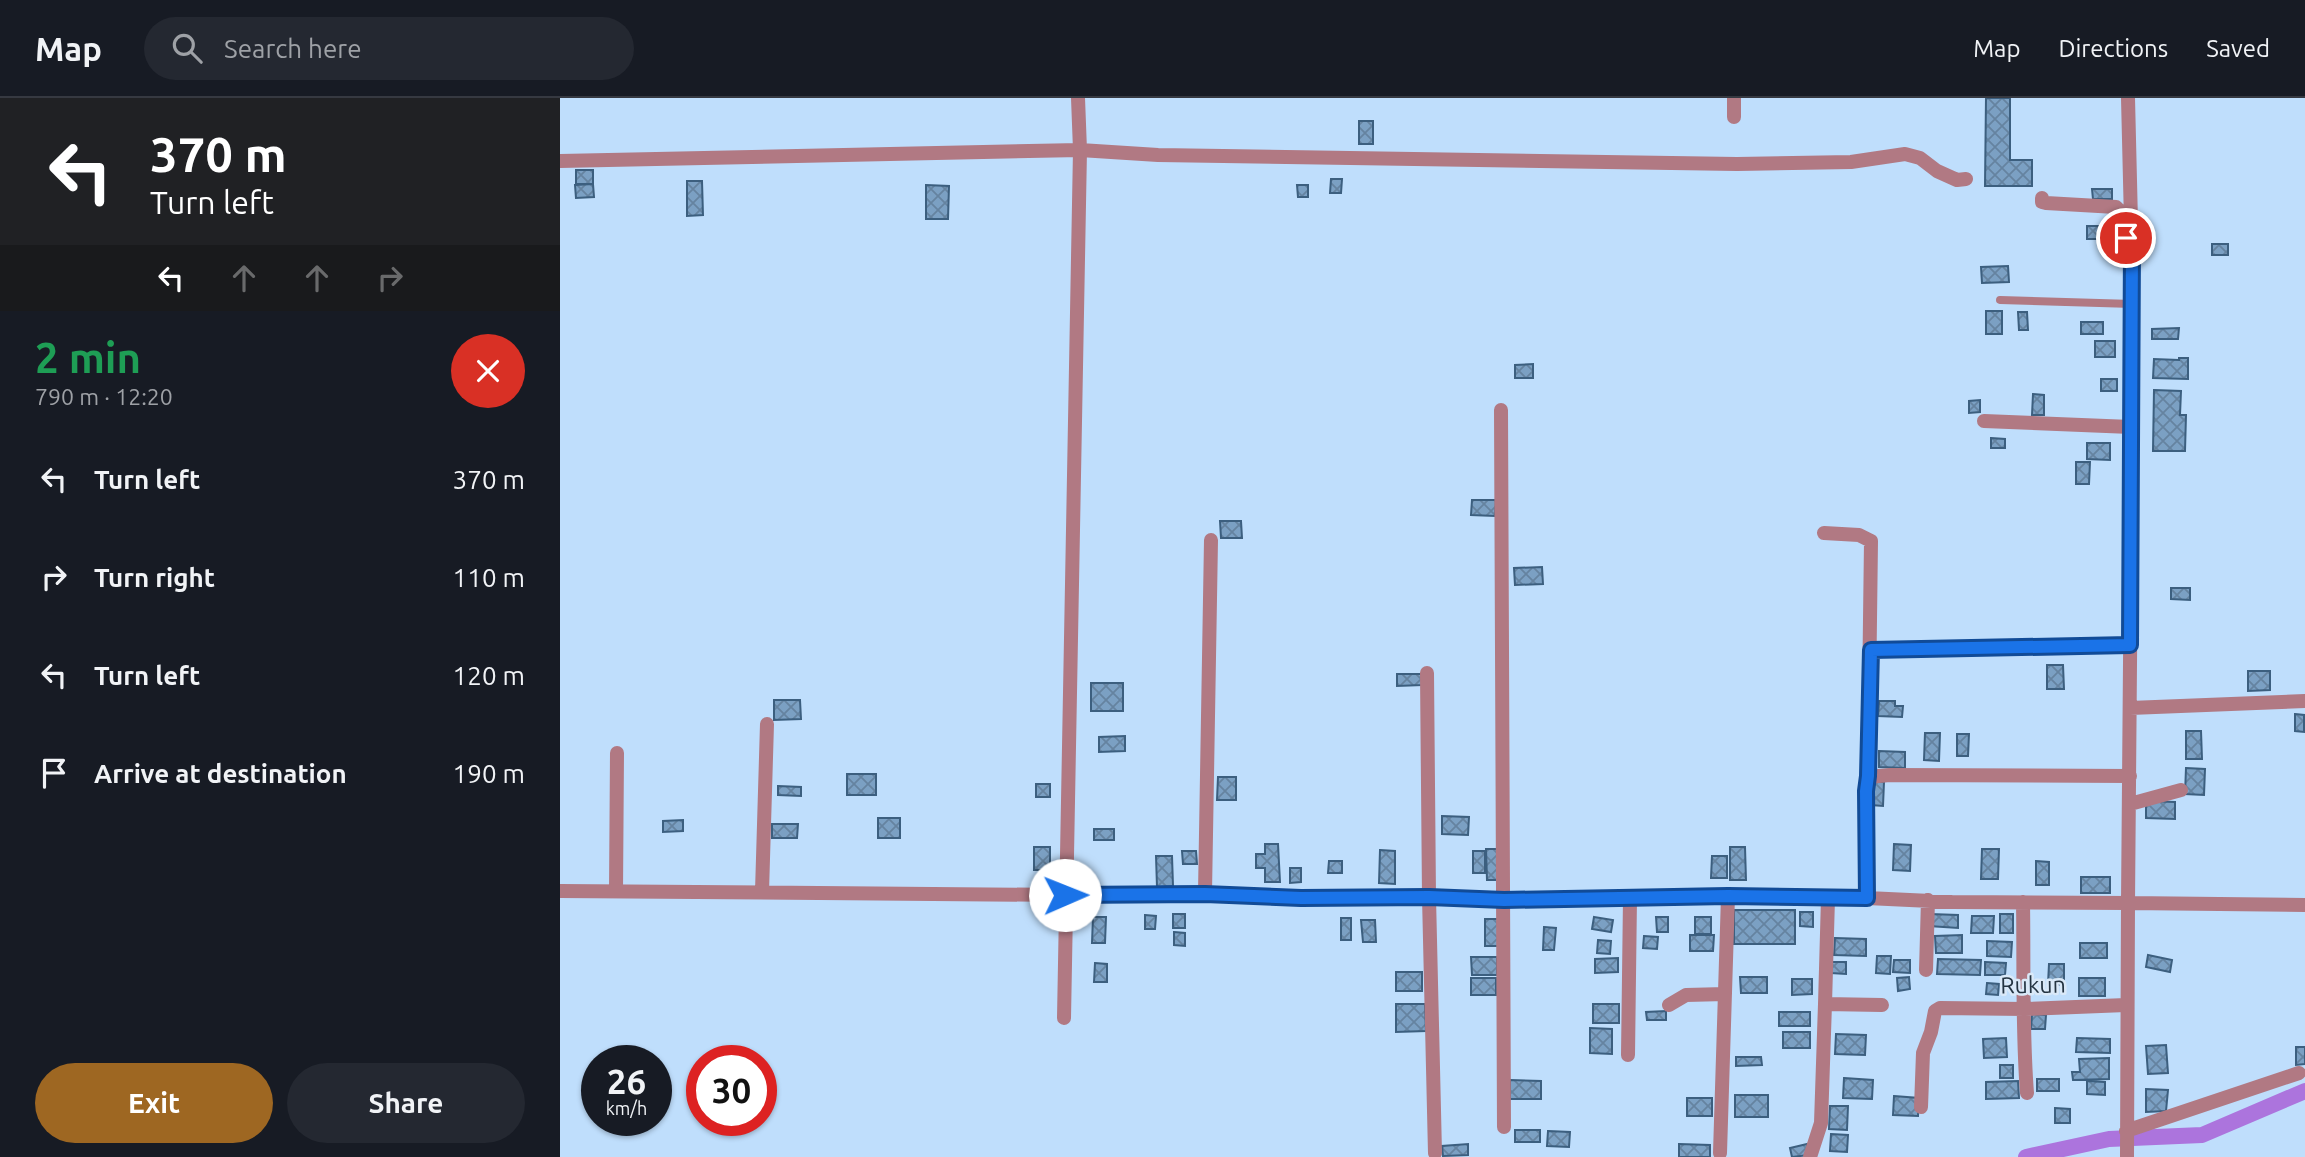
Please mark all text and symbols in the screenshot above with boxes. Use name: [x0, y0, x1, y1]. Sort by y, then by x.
search box: [144, 17, 634, 80]
icon: search: [168, 29, 206, 67]
text: Map: [35, 30, 102, 67]
text: Search here: [224, 34, 362, 63]
text: Map: [1973, 35, 2020, 62]
text: Directions: [2058, 35, 2168, 62]
text: Saved: [2206, 35, 2270, 62]
icon: left: [35, 126, 126, 217]
text: 370 m: [150, 126, 287, 181]
text: Turn left: [150, 184, 274, 220]
pin: [2096, 208, 2156, 268]
icon: arrive: [2107, 219, 2145, 257]
icon: left: [152, 259, 190, 297]
icon: ahead: [225, 259, 263, 297]
icon: ahead: [298, 259, 336, 297]
icon: right: [371, 259, 409, 297]
text: 2 min: [35, 334, 141, 381]
button: close: [451, 334, 525, 408]
text: 790 m · 12:20: [35, 384, 173, 409]
icon: left: [35, 460, 73, 498]
text: Turn left: [94, 465, 200, 494]
text: 370 m: [453, 465, 525, 494]
icon: right: [35, 558, 73, 596]
text: Turn right: [94, 563, 215, 592]
text: 110 m: [453, 563, 525, 592]
icon: left: [35, 656, 73, 694]
text: Turn left: [94, 661, 200, 690]
text: 120 m: [453, 661, 525, 690]
icon: arrive: [35, 754, 73, 792]
text: Arrive at destination: [94, 759, 347, 788]
text: 190 m: [453, 759, 525, 788]
position arrow: [1028, 858, 1102, 932]
street label: Rukun: [2000, 971, 2066, 998]
speed limit sign: 30: [686, 1045, 777, 1136]
text: 26: [607, 1061, 646, 1101]
button: Exit: [35, 1063, 273, 1143]
button: Share: [287, 1063, 525, 1143]
text: km/h: [606, 1098, 647, 1118]

